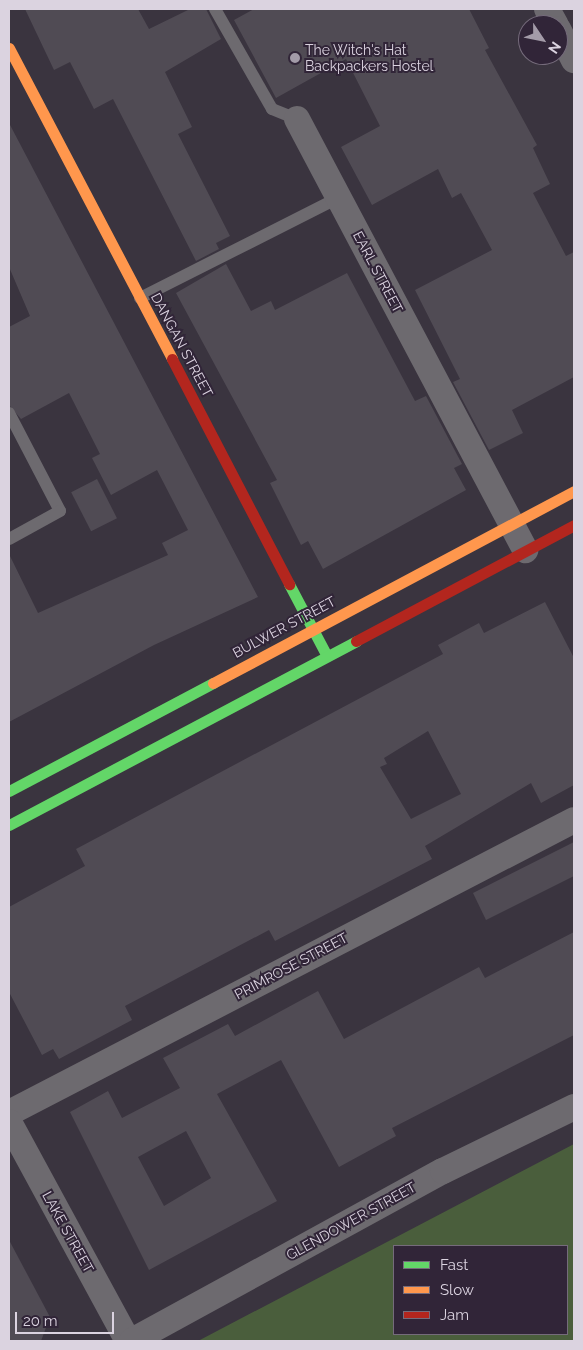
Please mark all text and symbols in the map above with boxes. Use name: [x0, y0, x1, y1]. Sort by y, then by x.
north arrow: [518, 15, 568, 65]
text: N: [545, 39, 564, 57]
place label: The Witch's Hat Backpackers Hostel: [305, 42, 433, 74]
marker: The Witch's Hat Backpackers Hostel: [289, 52, 301, 64]
street label: EARL STREET: [349, 228, 407, 316]
street label: DANGAN STREET: [147, 290, 217, 400]
street label: BULWER STREET: [230, 593, 338, 661]
street label: PRIMROSE STREET: [232, 929, 350, 1003]
street label: GLENDOWER STREET: [283, 1178, 419, 1264]
street label: LAKE STREET: [39, 1188, 97, 1276]
legend: [393, 1245, 568, 1335]
text: Fast: [440, 1256, 468, 1274]
text: Slow: [440, 1281, 474, 1299]
scale bar: [18, 1302, 116, 1334]
text: Jam: [440, 1306, 469, 1324]
text: 20 m: [23, 1312, 58, 1330]

